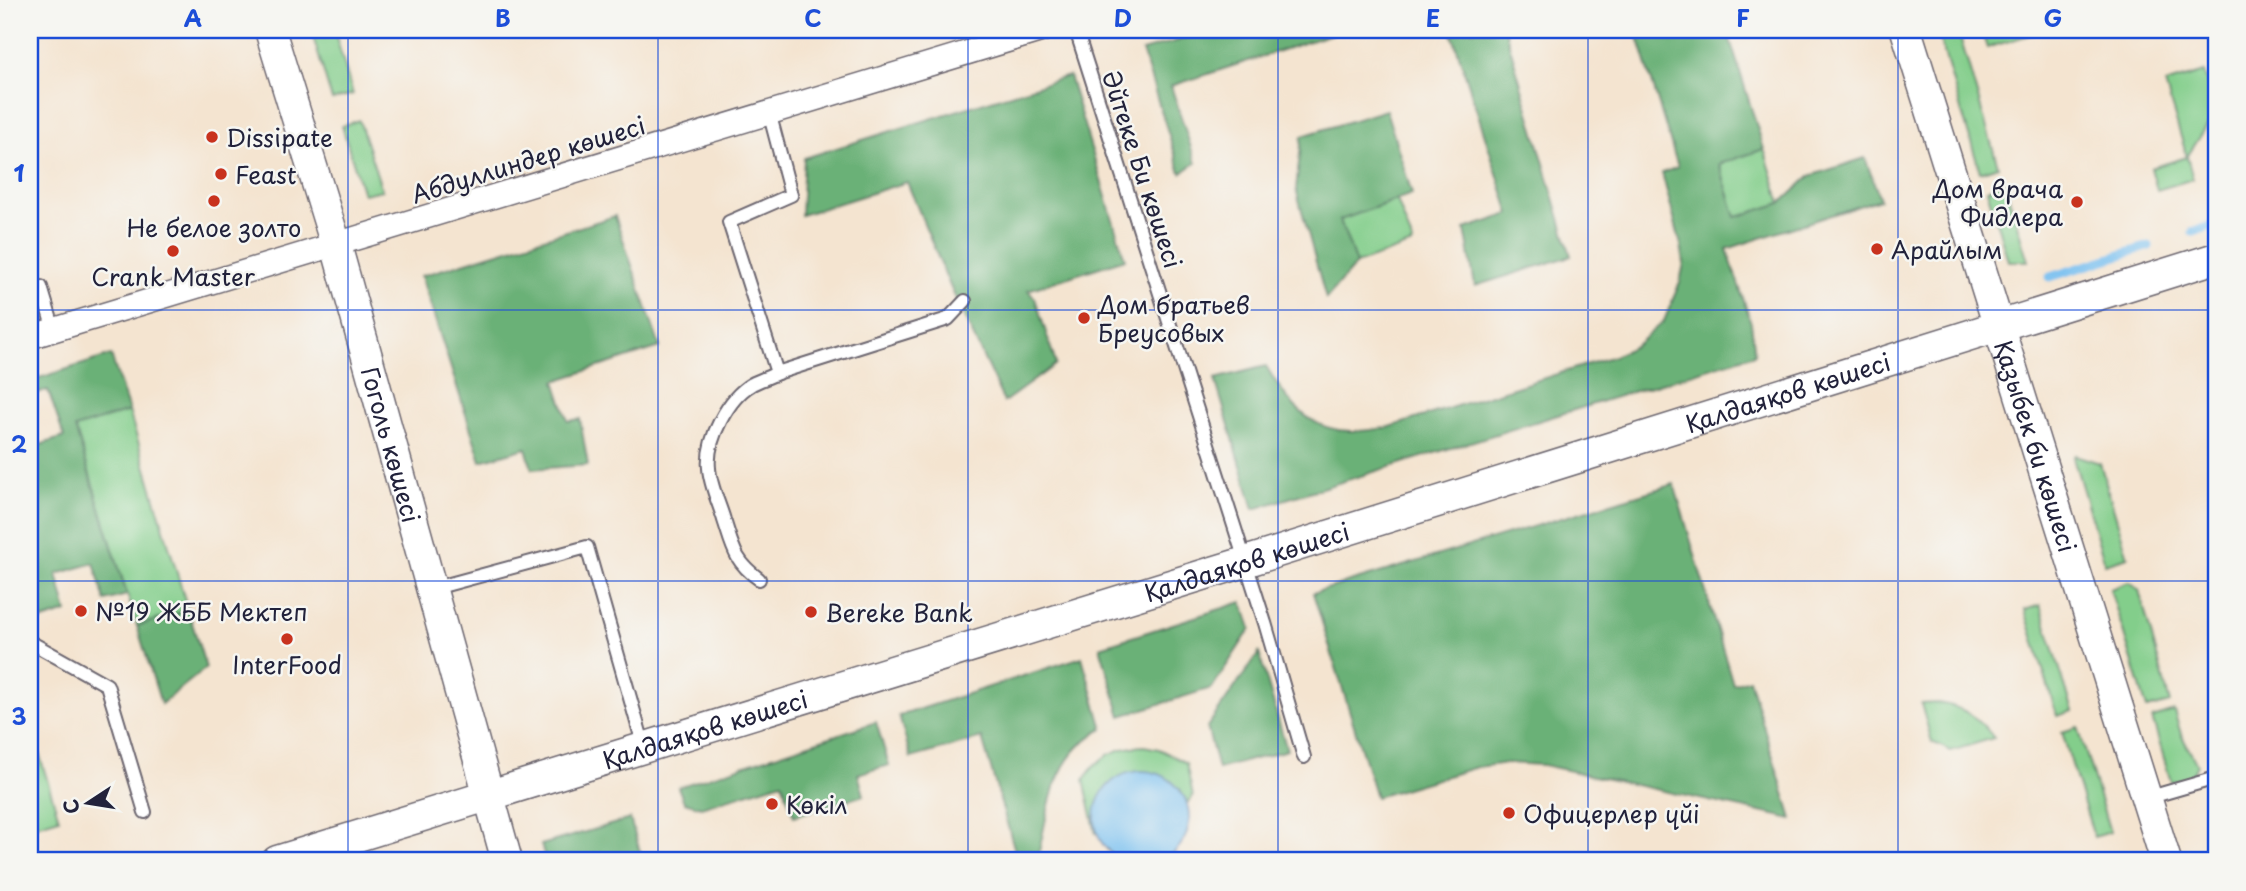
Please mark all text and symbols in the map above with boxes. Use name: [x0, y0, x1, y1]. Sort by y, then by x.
text: A: [184, 0, 202, 35]
text: B: [495, 0, 511, 35]
text: C: [804, 0, 822, 35]
text: D: [1114, 0, 1132, 35]
text: E: [1426, 0, 1440, 35]
text: F: [1736, 0, 1750, 35]
text: G: [2044, 0, 2062, 35]
street label: Әйтеке Би көшесі: [1094, 65, 1192, 273]
street label: Абдуллиндер көшесі: [407, 106, 649, 212]
place label: Dissipate: [226, 119, 333, 155]
marker: Dissipate: [204, 129, 220, 145]
text: 1: [14, 155, 25, 190]
place label: Feast: [235, 156, 296, 192]
marker: Feast: [213, 166, 229, 182]
place label: Дом врача Фидлера: [1932, 170, 2063, 234]
marker: Не белое золто: [206, 193, 222, 209]
marker: Дом врача Фидлера: [2069, 194, 2085, 210]
place label: Не белое золто: [127, 209, 301, 245]
place label: Арайлым: [1891, 231, 2002, 267]
marker: Арайлым: [1869, 241, 1885, 257]
marker: Crank Master: [165, 243, 181, 259]
place label: Crank Master: [91, 258, 256, 294]
place label: Дом братьев Бреусовых: [1097, 286, 1250, 350]
marker: Дом братьев Бреусовых: [1076, 310, 1092, 326]
street label: Қазыбек би көшесі: [1986, 336, 2086, 556]
street label: Қалдаяқов көшесі: [1681, 343, 1895, 441]
street label: Гоголь көшесі: [353, 363, 430, 527]
text: 2: [11, 426, 27, 461]
street label: Қалдаяқов көшесі: [1140, 512, 1354, 610]
place label: №19 ЖББ Мектеп: [95, 593, 308, 629]
place label: Bereke Bank: [825, 594, 973, 630]
marker: №19 ЖББ Мектеп: [73, 603, 89, 619]
marker: Bereke Bank: [803, 604, 819, 620]
marker: InterFood: [279, 631, 295, 647]
place label: InterFood: [232, 646, 342, 682]
street label: Қалдаяқов көшесі: [598, 680, 812, 777]
text: 3: [11, 698, 27, 733]
north arrow: [52, 768, 122, 838]
place label: Көкіл: [786, 786, 847, 822]
place label: Офицерлер үйі: [1523, 795, 1700, 831]
marker: Көкіл: [764, 796, 780, 812]
text: С: [55, 797, 86, 817]
marker: Офицерлер үйі: [1501, 805, 1517, 821]

